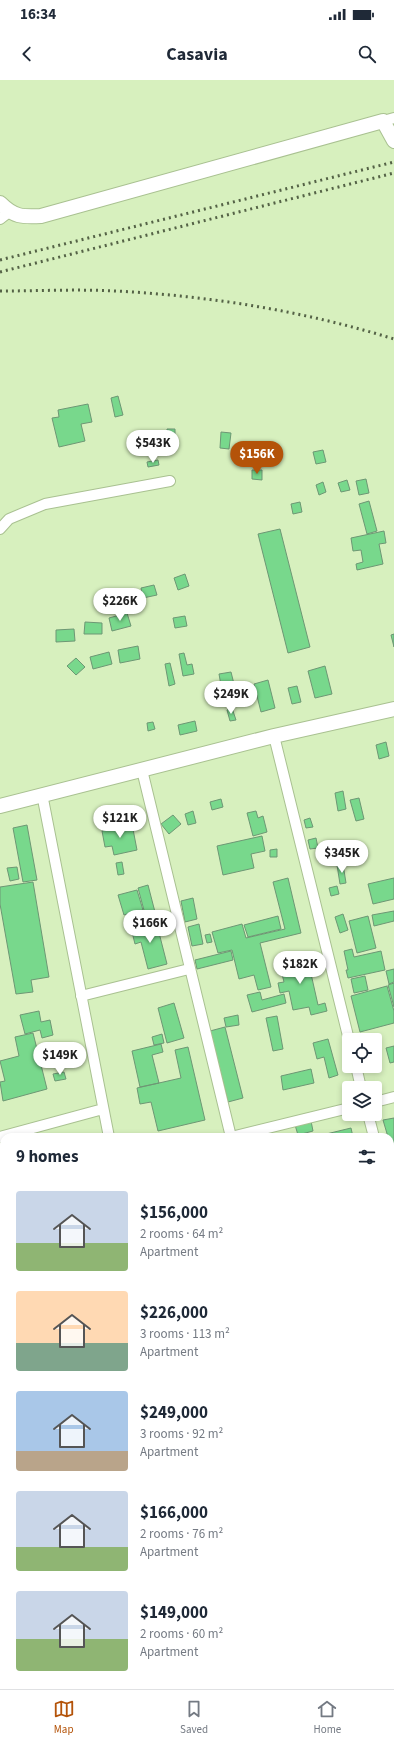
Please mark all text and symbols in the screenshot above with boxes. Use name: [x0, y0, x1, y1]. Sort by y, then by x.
text: 16:34: [20, 4, 56, 25]
text: Casavia: [166, 42, 228, 67]
icon: back: [16, 43, 38, 65]
icon: search: [356, 43, 378, 65]
pin: $543K: [125, 430, 181, 464]
text: $543K: [135, 434, 171, 452]
pin: $156K: [229, 441, 285, 475]
text: $156K: [239, 445, 275, 463]
pin: $226K: [92, 588, 148, 622]
text: $226K: [102, 592, 138, 610]
pin: $249K: [203, 681, 259, 715]
text: $249K: [213, 685, 249, 703]
pin: $121K: [92, 805, 148, 839]
text: $121K: [102, 809, 138, 827]
pin: $345K: [314, 840, 370, 874]
text: $345K: [324, 844, 360, 862]
pin: $166K: [122, 910, 178, 944]
text: $166K: [132, 914, 168, 932]
pin: $182K: [272, 951, 328, 985]
text: $182K: [282, 955, 318, 973]
map controls: [342, 1033, 382, 1121]
button: locate: [342, 1033, 382, 1073]
pin: $149K: [32, 1042, 88, 1076]
text: $149K: [42, 1046, 78, 1064]
button: layers: [342, 1081, 382, 1121]
text: 9 homes: [16, 1145, 78, 1169]
icon: filters: [356, 1146, 378, 1168]
text: $156,000: [140, 1201, 208, 1225]
icon: home: [48, 1207, 96, 1255]
text: 2 rooms · 64 m²: [140, 1225, 223, 1243]
text: Apartment: [140, 1243, 198, 1261]
text: $226,000: [140, 1301, 208, 1325]
icon: home: [48, 1307, 96, 1355]
text: 3 rooms · 113 m²: [140, 1325, 230, 1343]
text: Apartment: [140, 1343, 198, 1361]
text: $249,000: [140, 1401, 208, 1425]
icon: home: [48, 1407, 96, 1455]
text: 3 rooms · 92 m²: [140, 1425, 223, 1443]
text: Apartment: [140, 1443, 198, 1461]
text: $166,000: [140, 1501, 208, 1525]
icon: home: [48, 1507, 96, 1555]
text: 2 rooms · 76 m²: [140, 1525, 223, 1543]
text: Apartment: [140, 1543, 198, 1561]
text: $149,000: [140, 1601, 208, 1625]
icon: home: [48, 1607, 96, 1655]
text: 2 rooms · 60 m²: [140, 1625, 223, 1643]
text: Apartment: [140, 1643, 198, 1661]
tab: Map: [53, 1698, 75, 1737]
tab: Saved: [180, 1698, 208, 1737]
tab: Home: [314, 1698, 341, 1737]

